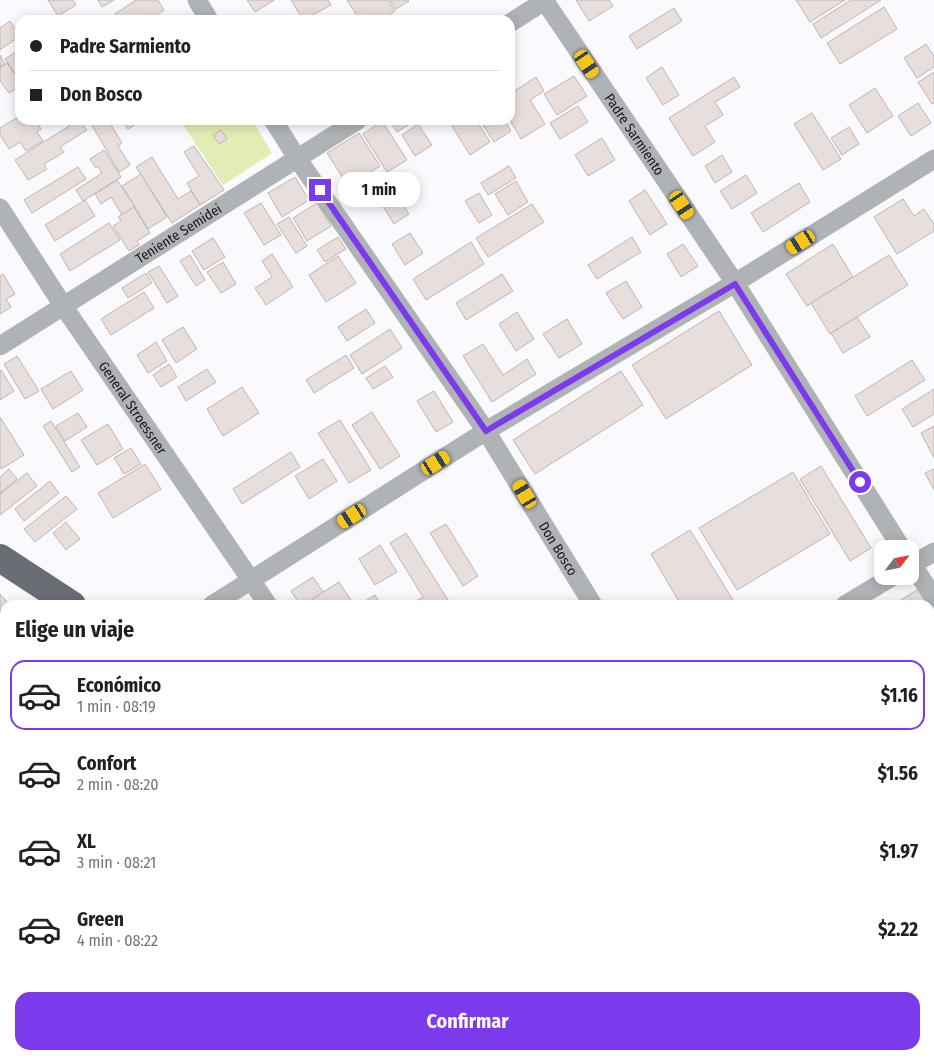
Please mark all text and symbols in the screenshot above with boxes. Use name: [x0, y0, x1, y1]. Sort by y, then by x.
text: Padre Sarmiento: [60, 35, 191, 58]
car: [572, 47, 601, 81]
text: Don Bosco: [60, 83, 143, 106]
street label: Padre Sarmiento: [601, 91, 668, 179]
callout: 1 min: [338, 172, 420, 208]
route end: [309, 179, 331, 201]
text: 1 min: [362, 180, 396, 199]
car: [667, 188, 696, 222]
street label: Teniente Semidei: [132, 200, 225, 267]
car: [784, 228, 817, 256]
street label: General Stroessner: [95, 358, 170, 458]
car: [419, 449, 452, 477]
route start: [849, 471, 871, 493]
car: [510, 477, 539, 511]
car: [335, 502, 368, 530]
street label: Don Bosco: [535, 519, 581, 579]
north arrow: [874, 540, 919, 585]
map controls: [874, 540, 919, 585]
text: Elige un viaje: [15, 616, 134, 643]
icon: car: [17, 673, 62, 718]
text: Económico: [77, 674, 161, 697]
text: $1.16: [881, 684, 918, 707]
text: 1 min · 08:19: [77, 697, 156, 716]
icon: car: [17, 751, 62, 796]
text: Confort: [77, 752, 137, 775]
text: $1.56: [877, 762, 918, 785]
text: 2 min · 08:20: [77, 775, 159, 794]
icon: car: [17, 829, 62, 874]
text: XL: [77, 830, 96, 853]
text: $1.97: [880, 840, 918, 863]
text: 3 min · 08:21: [77, 853, 156, 872]
icon: car: [17, 907, 62, 952]
text: Green: [77, 908, 124, 931]
text: $2.22: [878, 918, 918, 941]
text: 4 min · 08:22: [77, 931, 158, 950]
button: Confirmar: [15, 992, 920, 1050]

